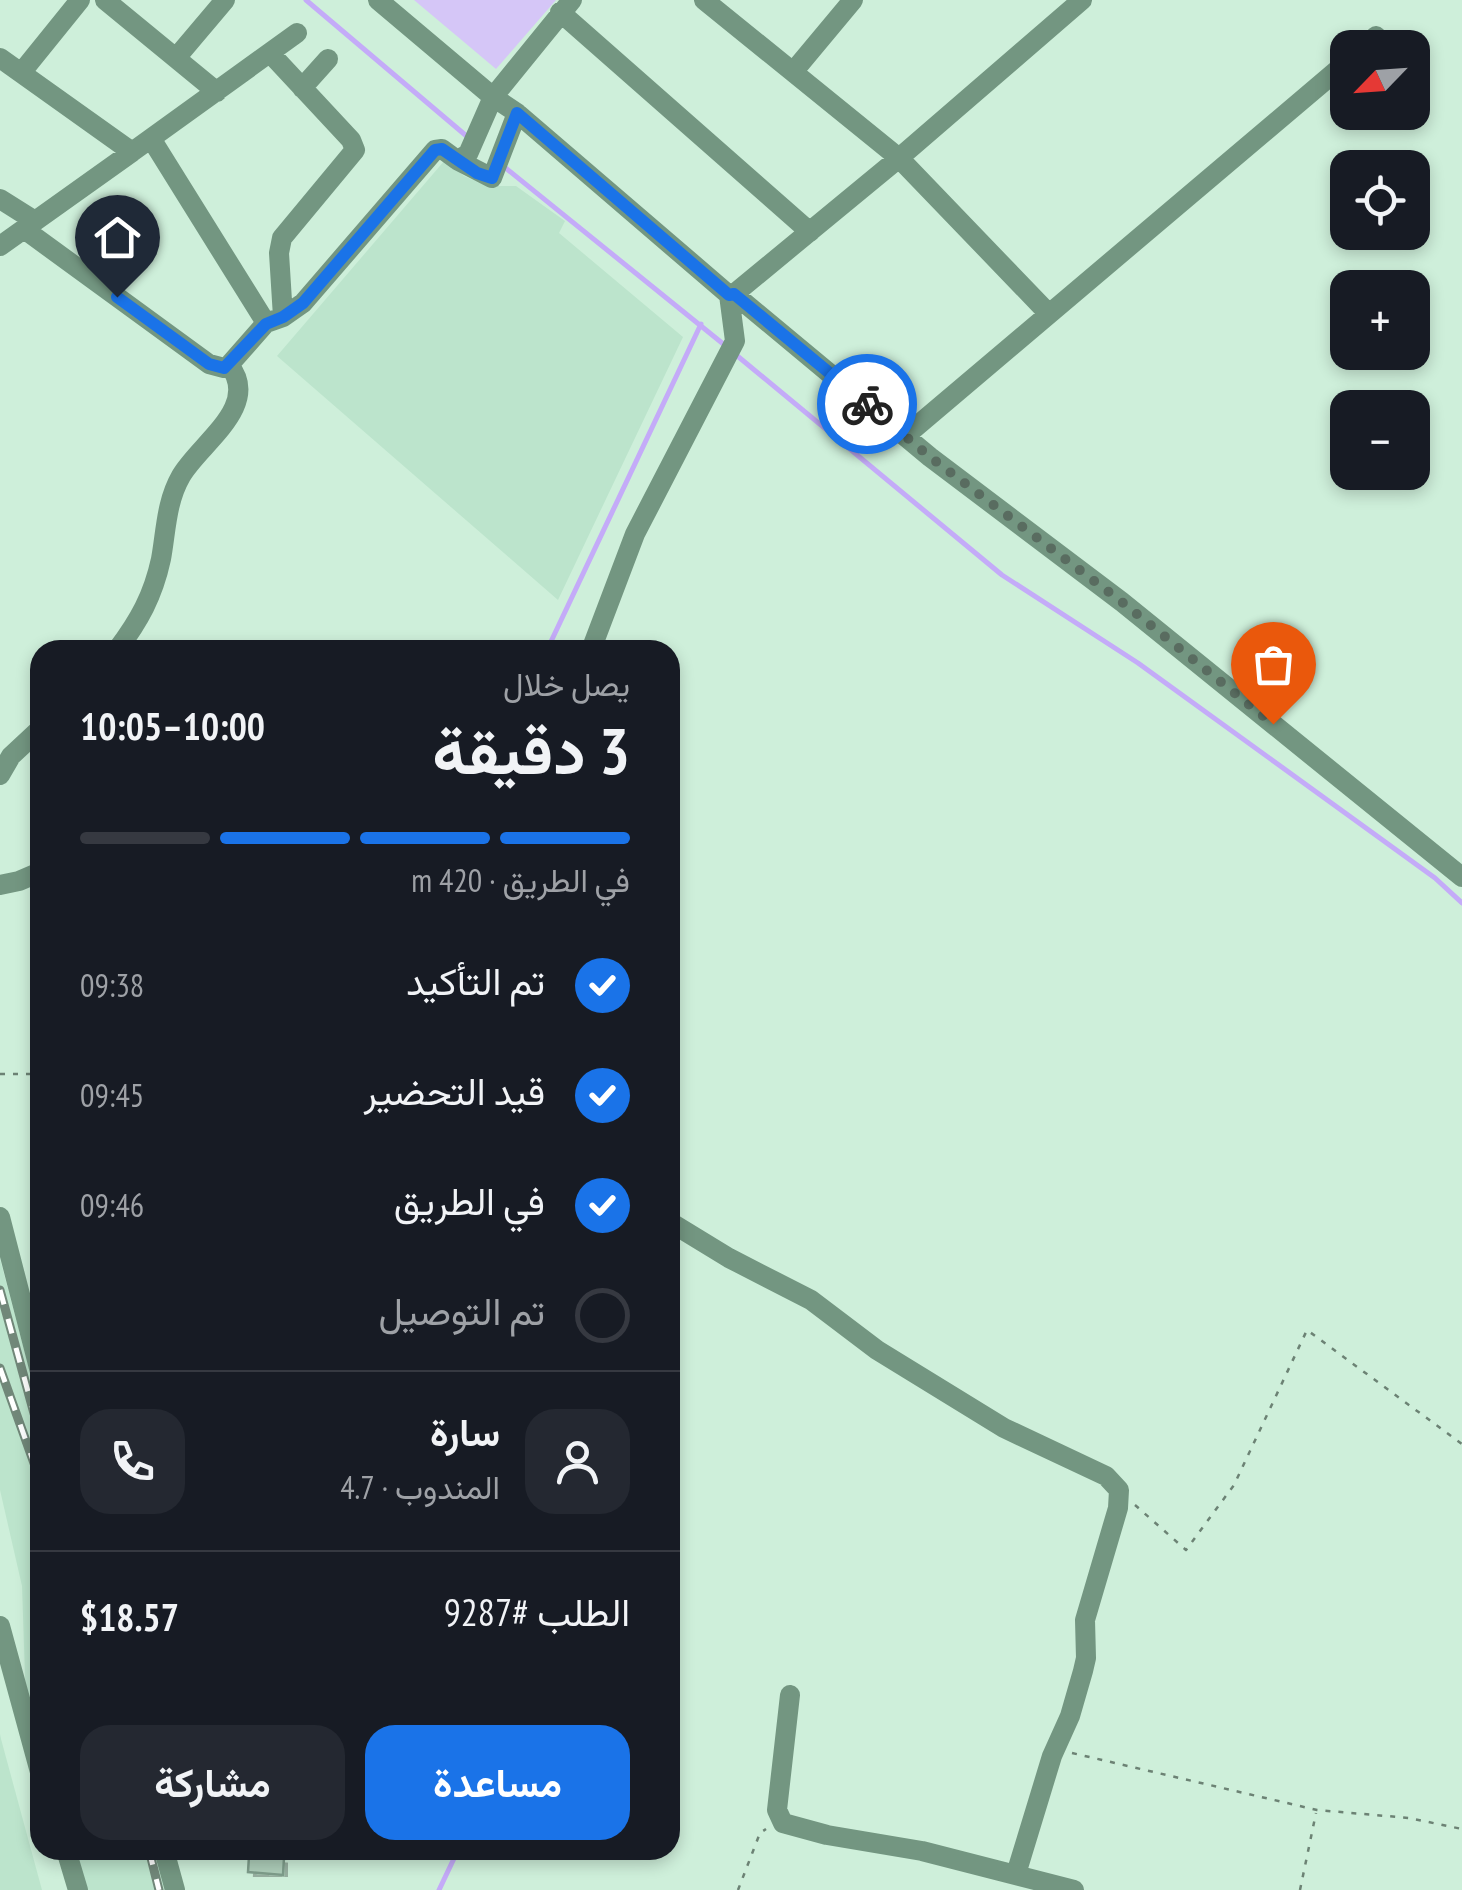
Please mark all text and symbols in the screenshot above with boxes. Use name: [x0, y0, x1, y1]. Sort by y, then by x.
north arrow: [1330, 30, 1430, 130]
map controls: [1330, 30, 1430, 490]
button: locate: [1330, 150, 1430, 250]
pin: [75, 195, 160, 298]
icon: home: [90, 210, 145, 265]
button: +: [1330, 270, 1430, 370]
courier: [817, 354, 917, 454]
icon: bike: [840, 377, 895, 432]
button: −: [1330, 390, 1430, 490]
pin: [1231, 622, 1316, 725]
icon: bag: [1246, 637, 1301, 692]
text: يصل خلال: [503, 663, 630, 705]
text: 10:00–10:05: [80, 701, 265, 750]
text: 3 دقيقة: [432, 708, 630, 792]
text: في الطريق · 420 m: [411, 859, 630, 901]
text: تم التأكيد: [406, 956, 545, 1005]
icon: check: [575, 958, 630, 1013]
text: 09:38: [80, 964, 144, 1006]
text: قيد التحضير: [364, 1066, 545, 1115]
icon: check: [575, 1068, 630, 1123]
text: 09:45: [80, 1074, 144, 1116]
text: في الطريق: [394, 1176, 545, 1225]
icon: check: [575, 1178, 630, 1233]
text: 09:46: [80, 1184, 144, 1226]
text: تم التوصيل: [379, 1286, 545, 1335]
text: سارة: [430, 1407, 500, 1456]
button: phone: [80, 1409, 185, 1514]
button: person: [525, 1409, 630, 1514]
text: المندوب · 4.7: [340, 1466, 500, 1508]
text: الطلب #9287: [444, 1587, 630, 1636]
text: $18.57: [80, 1592, 179, 1641]
button: مشاركة: [80, 1725, 345, 1840]
button: مساعدة: [365, 1725, 630, 1840]

